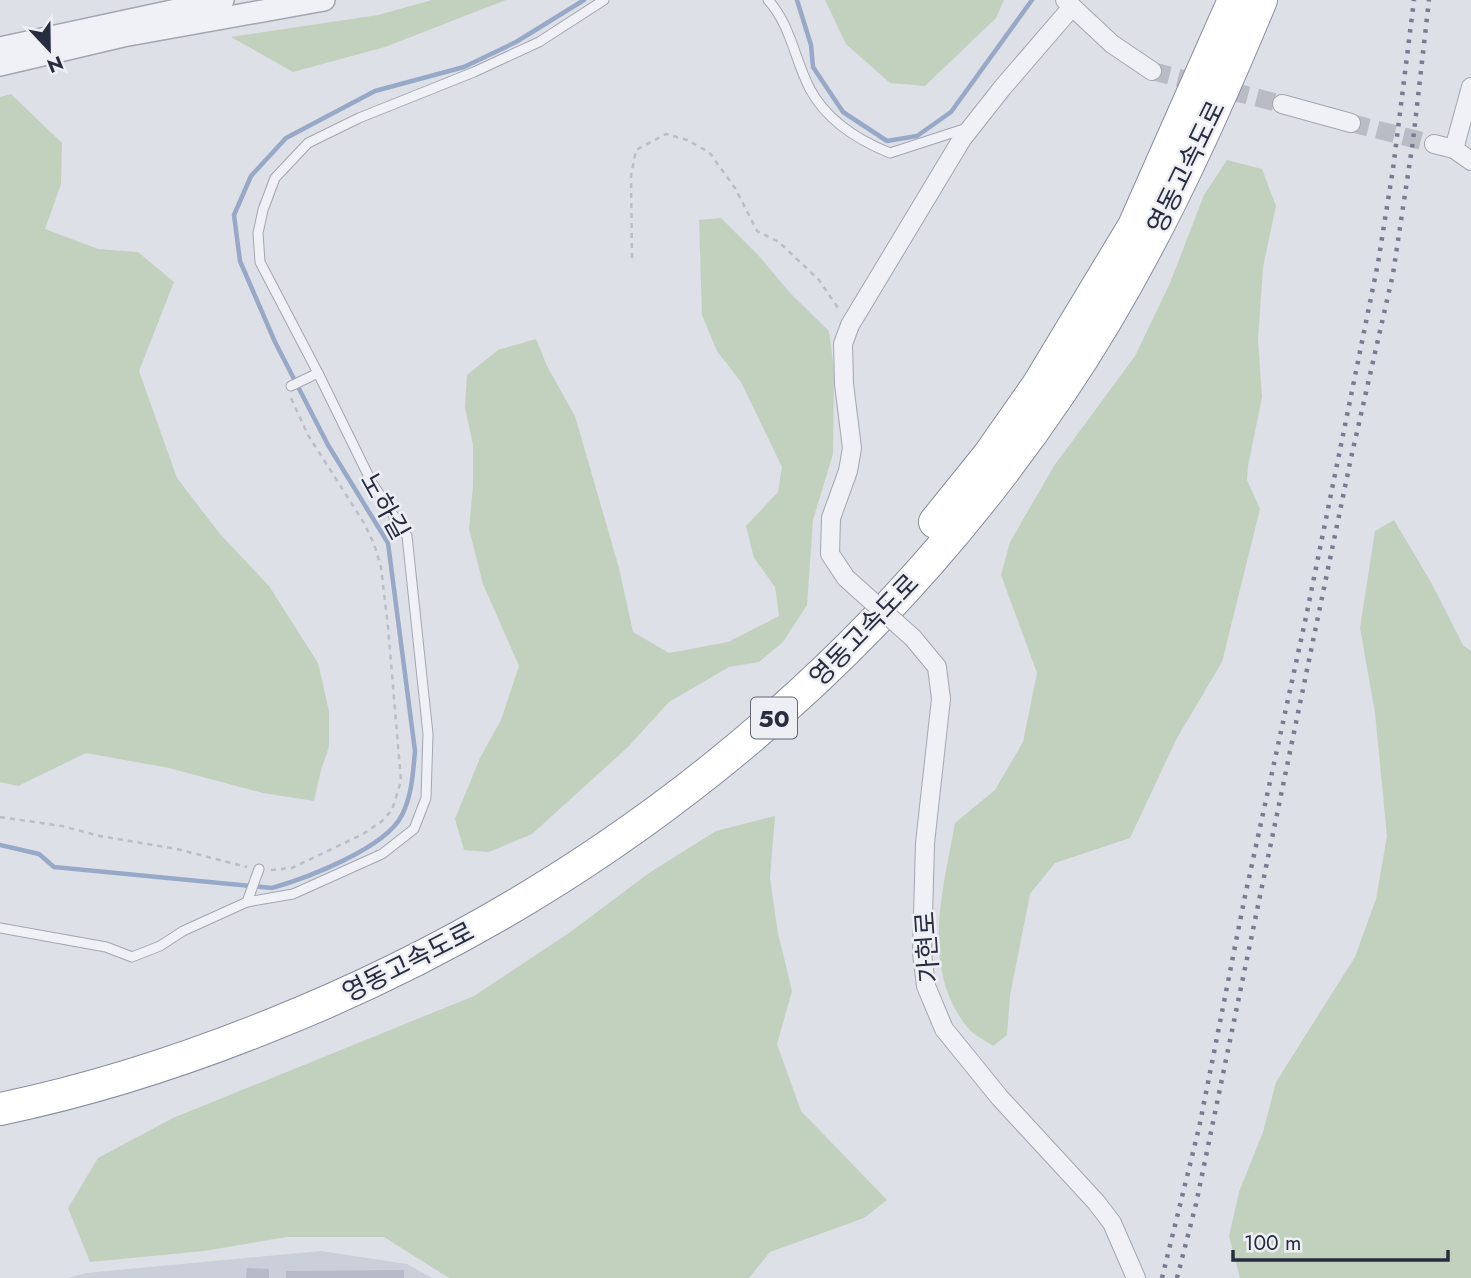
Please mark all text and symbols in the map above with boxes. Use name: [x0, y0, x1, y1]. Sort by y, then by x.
north arrow: [14, 14, 84, 84]
text: N: [43, 49, 67, 80]
street label: 영동고속도로: [1137, 94, 1235, 240]
street label: 노하길: [351, 465, 419, 547]
street label: 영동고속도로: [800, 565, 928, 695]
road number: 50: [751, 698, 797, 738]
street label: 가현로: [906, 910, 948, 984]
street label: 영동고속도로: [335, 912, 481, 1012]
scale bar: [1233, 1218, 1448, 1262]
text: 100 m: [1244, 1228, 1301, 1258]

